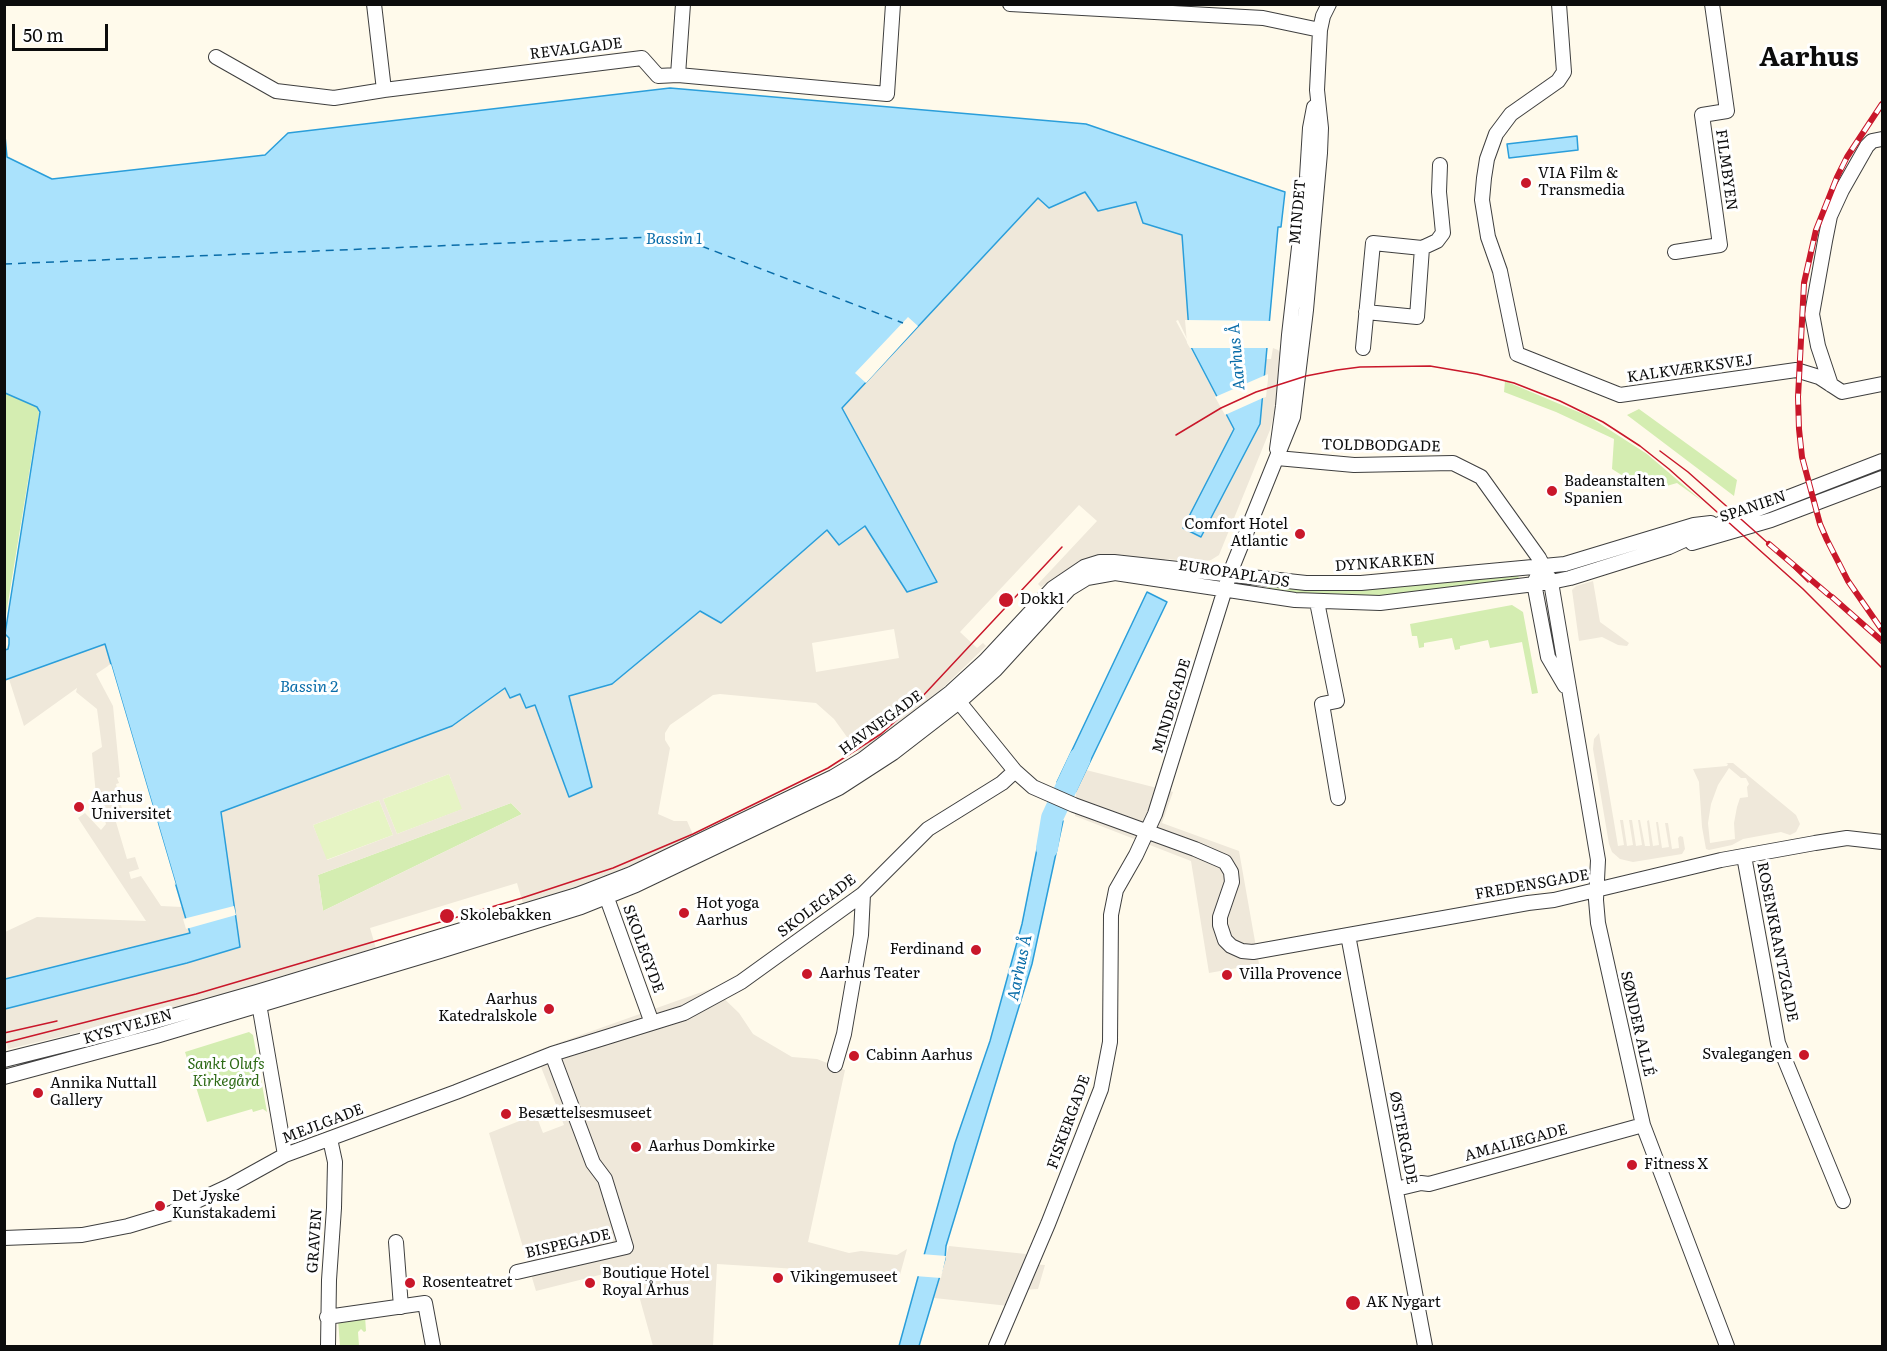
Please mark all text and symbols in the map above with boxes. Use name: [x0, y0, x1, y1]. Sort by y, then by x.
scale bar: [15, 12, 111, 50]
text: 50 m: [23, 21, 64, 48]
street label: REVALGADE: [529, 34, 623, 64]
district label: Aarhus: [1759, 42, 1859, 74]
street label: FILMBYEN: [1711, 128, 1741, 212]
place label: VIA Film & Transmedia: [1538, 165, 1625, 200]
marker: VIA Film & Transmedia: [1519, 176, 1533, 190]
street label: MINDET: [1286, 179, 1310, 245]
water label: Bassin 1: [646, 229, 702, 249]
water label: Aarhus Å: [1225, 323, 1249, 391]
street label: KALKVÆRKSVEJ: [1626, 351, 1754, 387]
street label: TOLDBODGADE: [1321, 436, 1441, 456]
place label: Badeanstalten Spanien: [1564, 473, 1665, 508]
marker: Badeanstalten Spanien: [1545, 484, 1559, 498]
street label: SPANIEN: [1718, 487, 1788, 527]
place label: Comfort Hotel Atlantic: [1184, 516, 1288, 551]
marker: Comfort Hotel Atlantic: [1293, 527, 1307, 541]
street label: DYNKARKEN: [1334, 551, 1436, 575]
street label: EUROPAPLADS: [1177, 556, 1291, 592]
marker: Dokk1: [997, 591, 1015, 609]
place label: Dokk1: [1020, 591, 1064, 609]
street label: MINDEGADE: [1149, 656, 1195, 756]
water label: Bassin 2: [280, 677, 338, 697]
street label: HAVNEGADE: [836, 687, 926, 759]
place label: Aarhus Universitet: [91, 789, 172, 824]
marker: Aarhus Universitet: [72, 800, 86, 814]
street label: ROSENKRANTZGADE: [1753, 860, 1801, 1024]
street label: FREDENSGADE: [1474, 866, 1590, 904]
street label: SKOLEGADE: [774, 871, 860, 941]
place label: Hot yoga Aarhus: [696, 895, 759, 930]
street label: SKOLEGYDE: [619, 902, 667, 996]
marker: Hot yoga Aarhus: [677, 906, 691, 920]
marker: Skolebakken: [438, 907, 456, 925]
place label: Skolebakken: [460, 907, 552, 925]
water label: Aarhus Å: [1004, 933, 1036, 1003]
place label: Ferdinand: [890, 941, 964, 959]
marker: Ferdinand: [969, 943, 983, 957]
place label: Aarhus Teater: [819, 965, 920, 983]
place label: Villa Provence: [1239, 966, 1342, 984]
marker: Aarhus Teater: [800, 967, 814, 981]
marker: Villa Provence: [1220, 968, 1234, 982]
street label: SØNDER ALLÉ: [1616, 970, 1658, 1078]
place label: Aarhus Katedralskole: [438, 991, 537, 1026]
marker: Aarhus Katedralskole: [542, 1002, 556, 1016]
street label: KYSTVEJEN: [81, 1006, 175, 1048]
place label: Svalegangen: [1702, 1046, 1792, 1064]
place label: Cabinn Aarhus: [866, 1047, 972, 1065]
marker: Svalegangen: [1797, 1048, 1811, 1062]
marker: Cabinn Aarhus: [847, 1049, 861, 1063]
park label: Sankt Olufs Kirkegård: [187, 1056, 265, 1091]
street label: FISKERGADE: [1044, 1072, 1094, 1172]
place label: Annika Nuttall Gallery: [50, 1075, 157, 1110]
marker: Annika Nuttall Gallery: [31, 1086, 45, 1100]
street label: ØSTERGADE: [1385, 1090, 1421, 1186]
street label: MEJLGADE: [280, 1100, 366, 1148]
place label: Besættelsesmuseet: [518, 1105, 652, 1123]
marker: Besættelsesmuseet: [499, 1107, 513, 1121]
street label: AMALIEGADE: [1463, 1121, 1569, 1165]
place label: Aarhus Domkirke: [648, 1138, 775, 1156]
marker: Aarhus Domkirke: [629, 1140, 643, 1154]
place label: Fitness X: [1644, 1156, 1708, 1174]
marker: Fitness X: [1625, 1158, 1639, 1172]
place label: Det Jyske Kunstakademi: [172, 1188, 276, 1223]
marker: Det Jyske Kunstakademi: [153, 1199, 167, 1213]
street label: GRAVEN: [304, 1208, 326, 1274]
street label: BISPEGADE: [524, 1225, 612, 1263]
place label: Boutique Hotel Royal Århus: [602, 1265, 709, 1300]
place label: Vikingemuseet: [790, 1269, 897, 1287]
marker: Vikingemuseet: [771, 1271, 785, 1285]
place label: Rosenteatret: [422, 1274, 513, 1292]
marker: Rosenteatret: [403, 1276, 417, 1290]
marker: Boutique Hotel Royal Århus: [583, 1276, 597, 1290]
marker: AK Nygart: [1344, 1294, 1362, 1312]
place label: AK Nygart: [1366, 1294, 1441, 1312]

